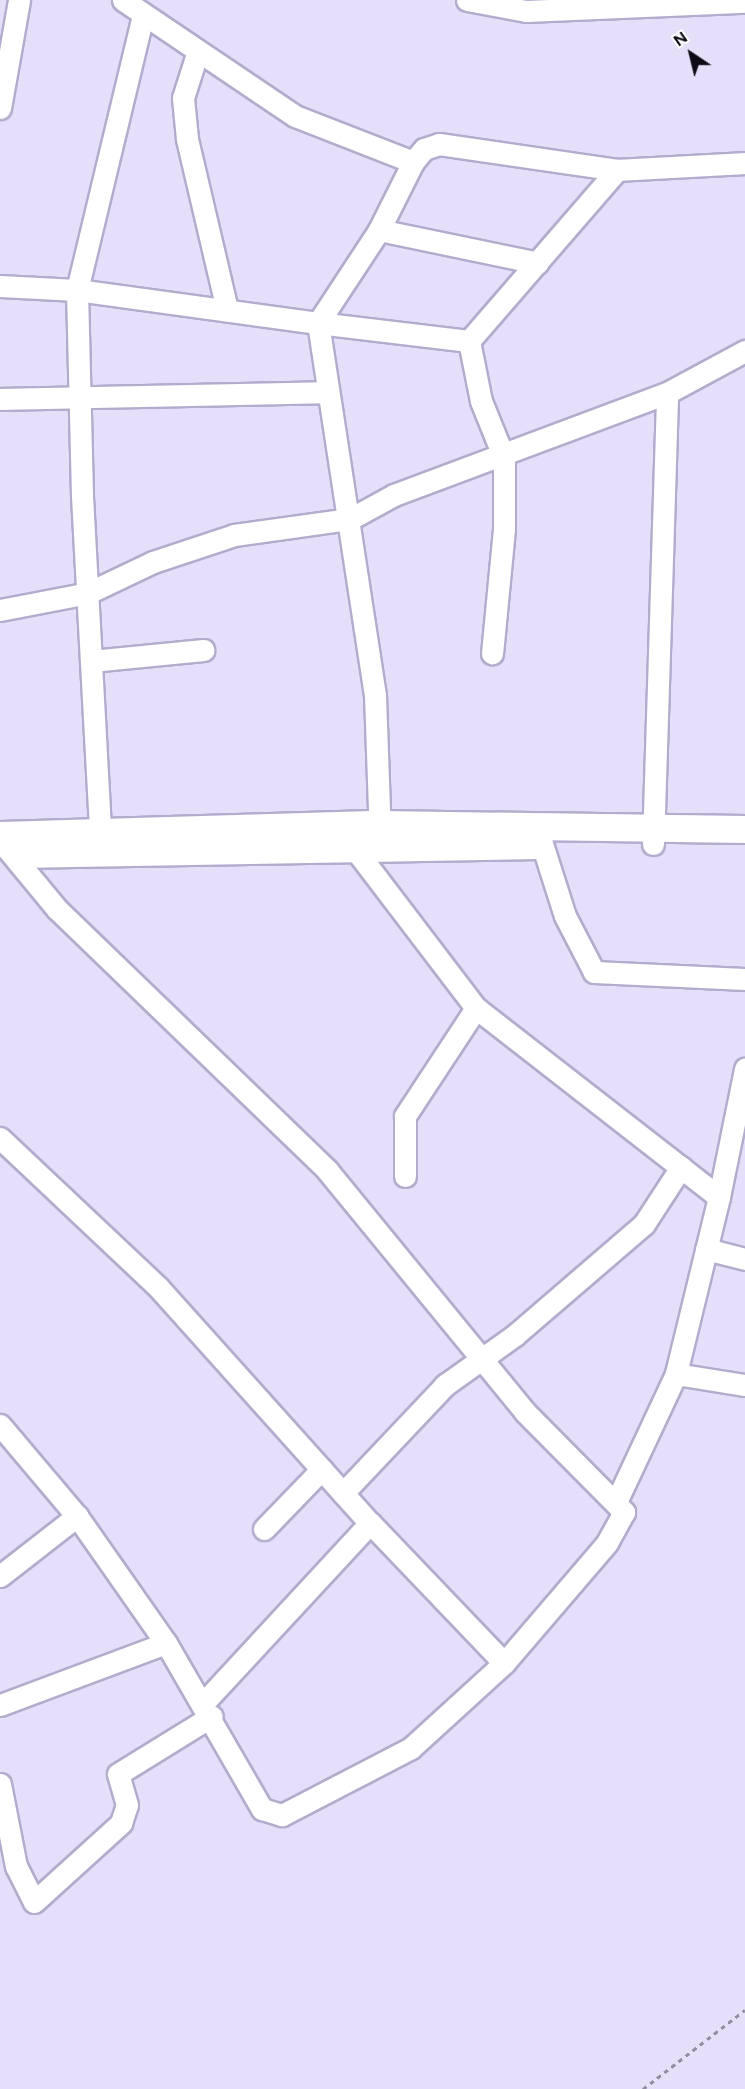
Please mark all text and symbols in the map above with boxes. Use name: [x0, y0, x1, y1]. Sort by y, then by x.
north arrow: [661, 24, 721, 84]
text: N: [670, 28, 691, 50]

